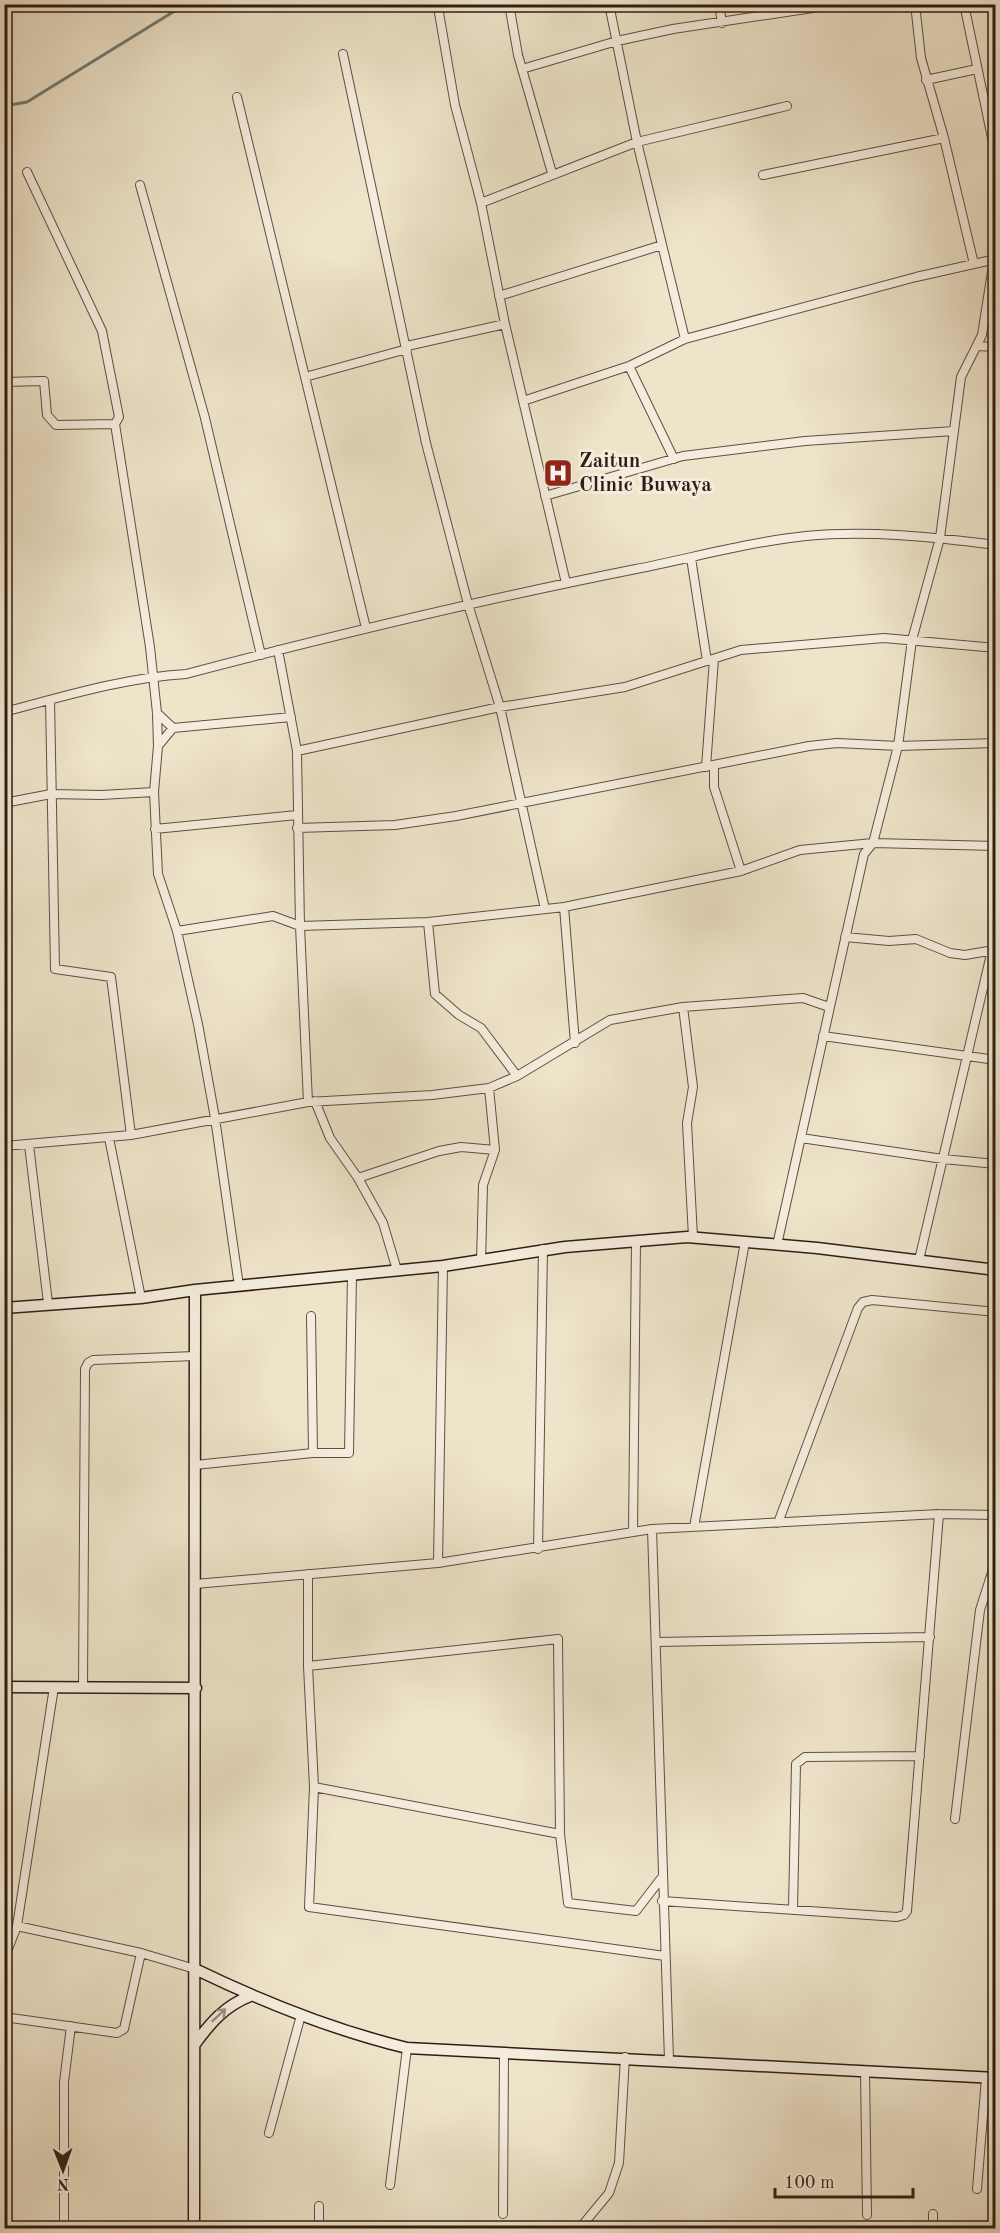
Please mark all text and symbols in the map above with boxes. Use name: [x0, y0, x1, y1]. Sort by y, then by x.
place label: Zaitun Clinic Buwaya: [579, 451, 712, 496]
hospital icon: Zaitun Clinic Buwaya: [542, 457, 574, 489]
one-way arrow: [211, 2008, 226, 2022]
north arrow: [33, 2140, 93, 2200]
scale bar: [775, 2161, 913, 2199]
text: 100 m: [784, 2174, 835, 2192]
text: N: [56, 2175, 69, 2191]

